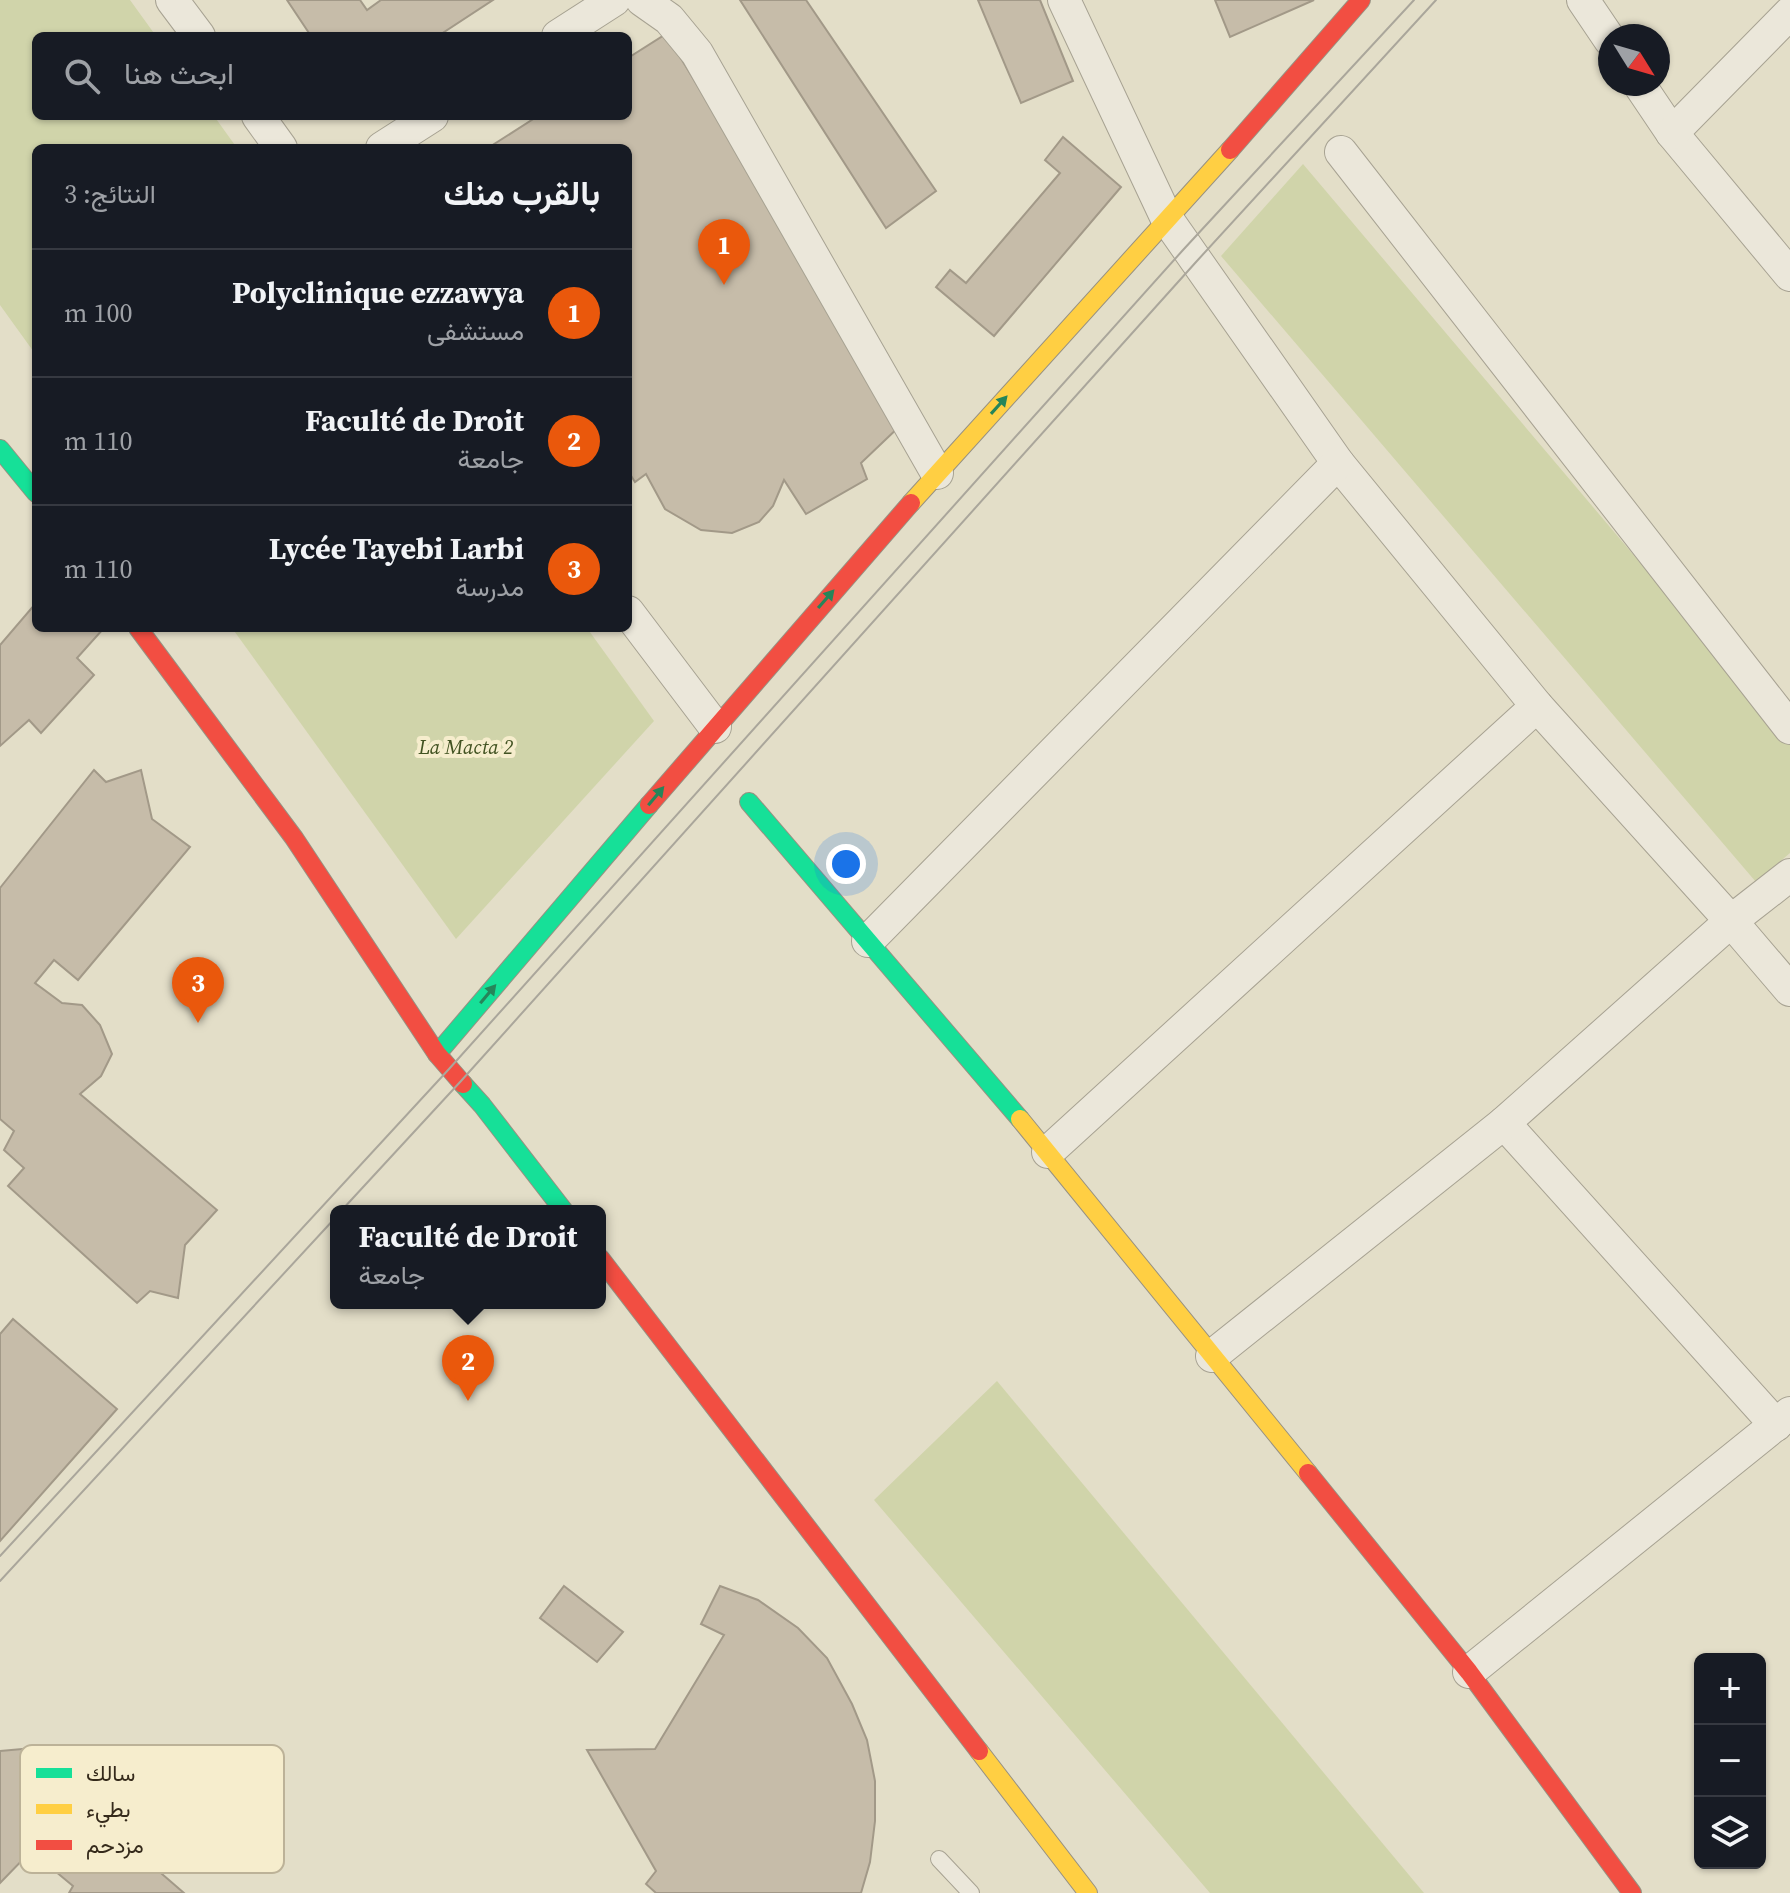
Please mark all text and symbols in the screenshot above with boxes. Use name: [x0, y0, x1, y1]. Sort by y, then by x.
north arrow: [1598, 24, 1670, 96]
search box: [32, 32, 632, 120]
text: ابحث هنا: [124, 53, 234, 94]
icon: search: [60, 54, 104, 98]
text: بالقرب منك: [443, 170, 600, 216]
text: النتائج: 3: [64, 176, 156, 212]
pin: 1: [698, 219, 750, 285]
text: Polyclinique ezzawya: [232, 272, 524, 313]
text: 100 m: [64, 295, 133, 331]
text: 1: [567, 295, 581, 331]
text: مستشفى: [427, 313, 524, 349]
one-way arrow: [989, 395, 1007, 414]
text: Faculté de Droit: [305, 400, 524, 441]
text: 110 m: [64, 423, 133, 459]
text: 2: [567, 423, 581, 459]
text: جامعة: [458, 441, 524, 477]
text: Lycée Tayebi Larbi: [269, 528, 524, 569]
text: 110 m: [64, 551, 133, 587]
text: 3: [567, 551, 581, 587]
text: مدرسة: [455, 569, 524, 605]
one-way arrow: [817, 590, 835, 609]
park label: La Macta 2: [417, 733, 514, 761]
one-way arrow: [647, 786, 664, 806]
your location: [826, 844, 866, 884]
pin: 3: [172, 957, 224, 1023]
one-way arrow: [479, 984, 496, 1004]
popup: [330, 1205, 606, 1309]
text: Faculté de Droit: [358, 1216, 578, 1257]
text: جامعة: [358, 1257, 425, 1293]
pin: 2: [442, 1335, 494, 1401]
map controls: [1694, 1653, 1766, 1869]
button: +: [1694, 1653, 1766, 1725]
button: −: [1694, 1725, 1766, 1797]
legend: [20, 1745, 284, 1873]
text: سالك: [86, 1758, 135, 1788]
text: بطيء: [86, 1794, 131, 1828]
button: layers: [1694, 1797, 1766, 1869]
text: مزدحم: [86, 1830, 144, 1860]

